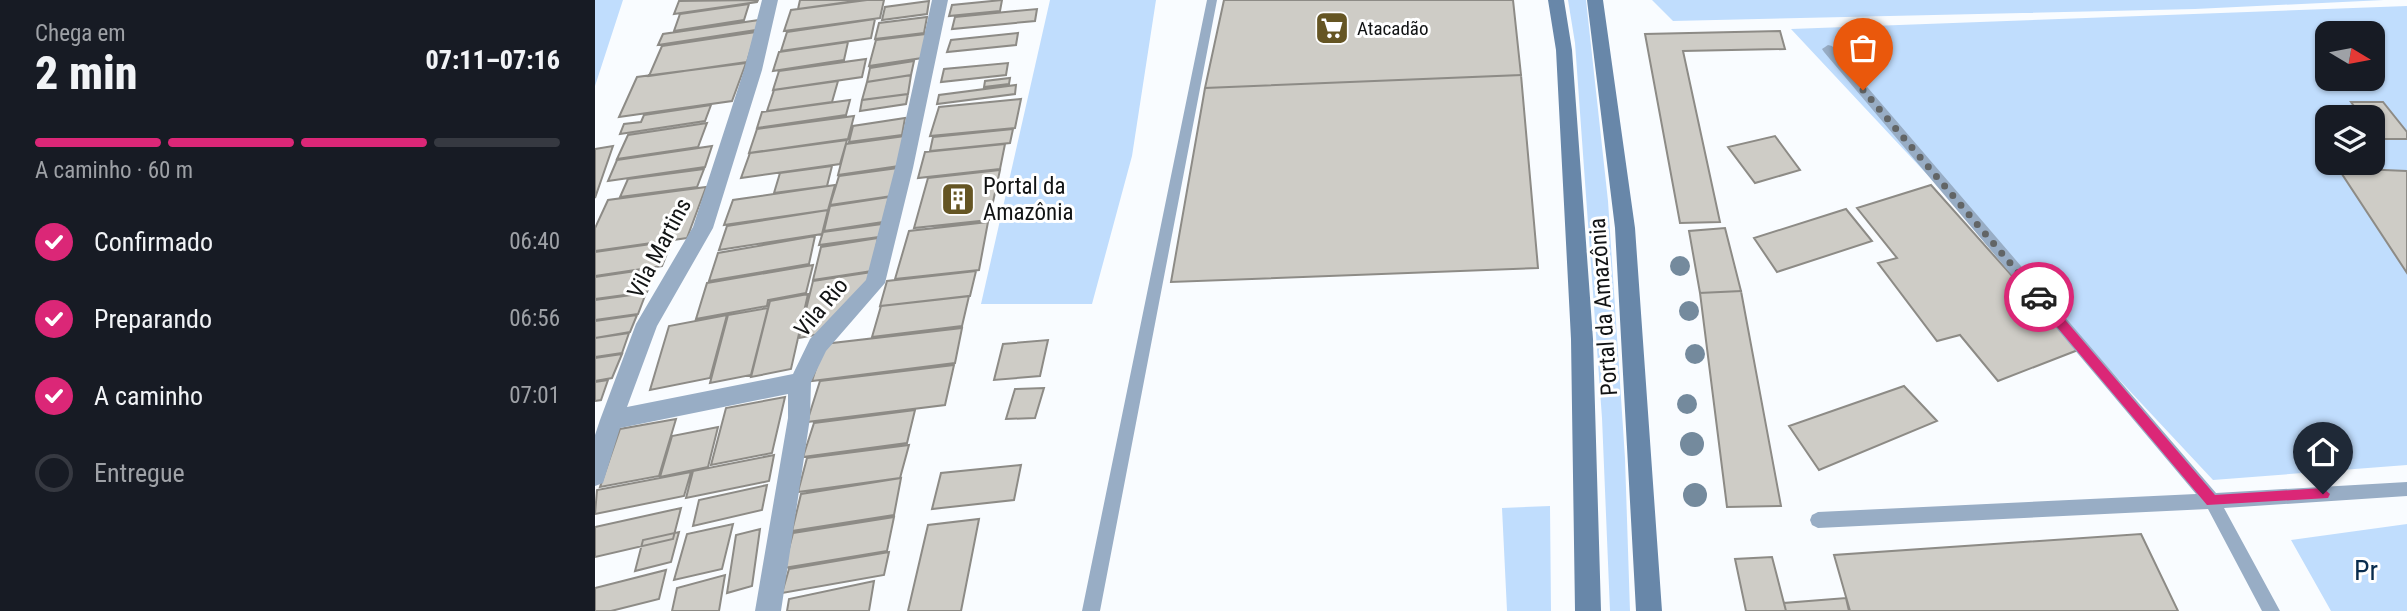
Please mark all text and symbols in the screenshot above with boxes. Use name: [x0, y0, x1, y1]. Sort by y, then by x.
supermarket icon: Atacadão: [1313, 9, 1351, 47]
place label: Atacadão: [1357, 17, 1428, 40]
pin: [1833, 18, 1893, 90]
text: Chega em: [35, 20, 126, 47]
north arrow: [2315, 21, 2385, 91]
map controls: [2315, 21, 2385, 175]
icon: bag: [1844, 29, 1882, 67]
text: 07:11–07:16: [426, 45, 560, 75]
text: 2 min: [35, 46, 138, 100]
button: layers: [2315, 105, 2385, 175]
text: A caminho · 60 m: [35, 157, 193, 184]
place label: Portal da Amazônia: [983, 173, 1074, 226]
building icon: Portal da Amazônia: [939, 180, 977, 218]
street label: Vila Martins: [622, 194, 697, 303]
street label: Portal da Amazônia: [1584, 217, 1623, 397]
icon: check: [35, 223, 73, 261]
text: Confirmado: [94, 227, 213, 257]
text: 06:40: [509, 228, 560, 255]
courier: [2004, 262, 2074, 332]
street label: Vila Rio: [789, 272, 854, 342]
icon: car: [2020, 278, 2058, 316]
icon: check: [35, 300, 73, 338]
text: Preparando: [94, 304, 212, 334]
text: 06:56: [509, 305, 560, 332]
icon: check: [35, 377, 73, 415]
text: A caminho: [94, 381, 203, 411]
text: 07:01: [509, 382, 560, 409]
pin: [2293, 422, 2353, 494]
icon: home: [2304, 433, 2342, 471]
text: Entregue: [94, 458, 185, 488]
park label: Pr: [2354, 554, 2378, 587]

